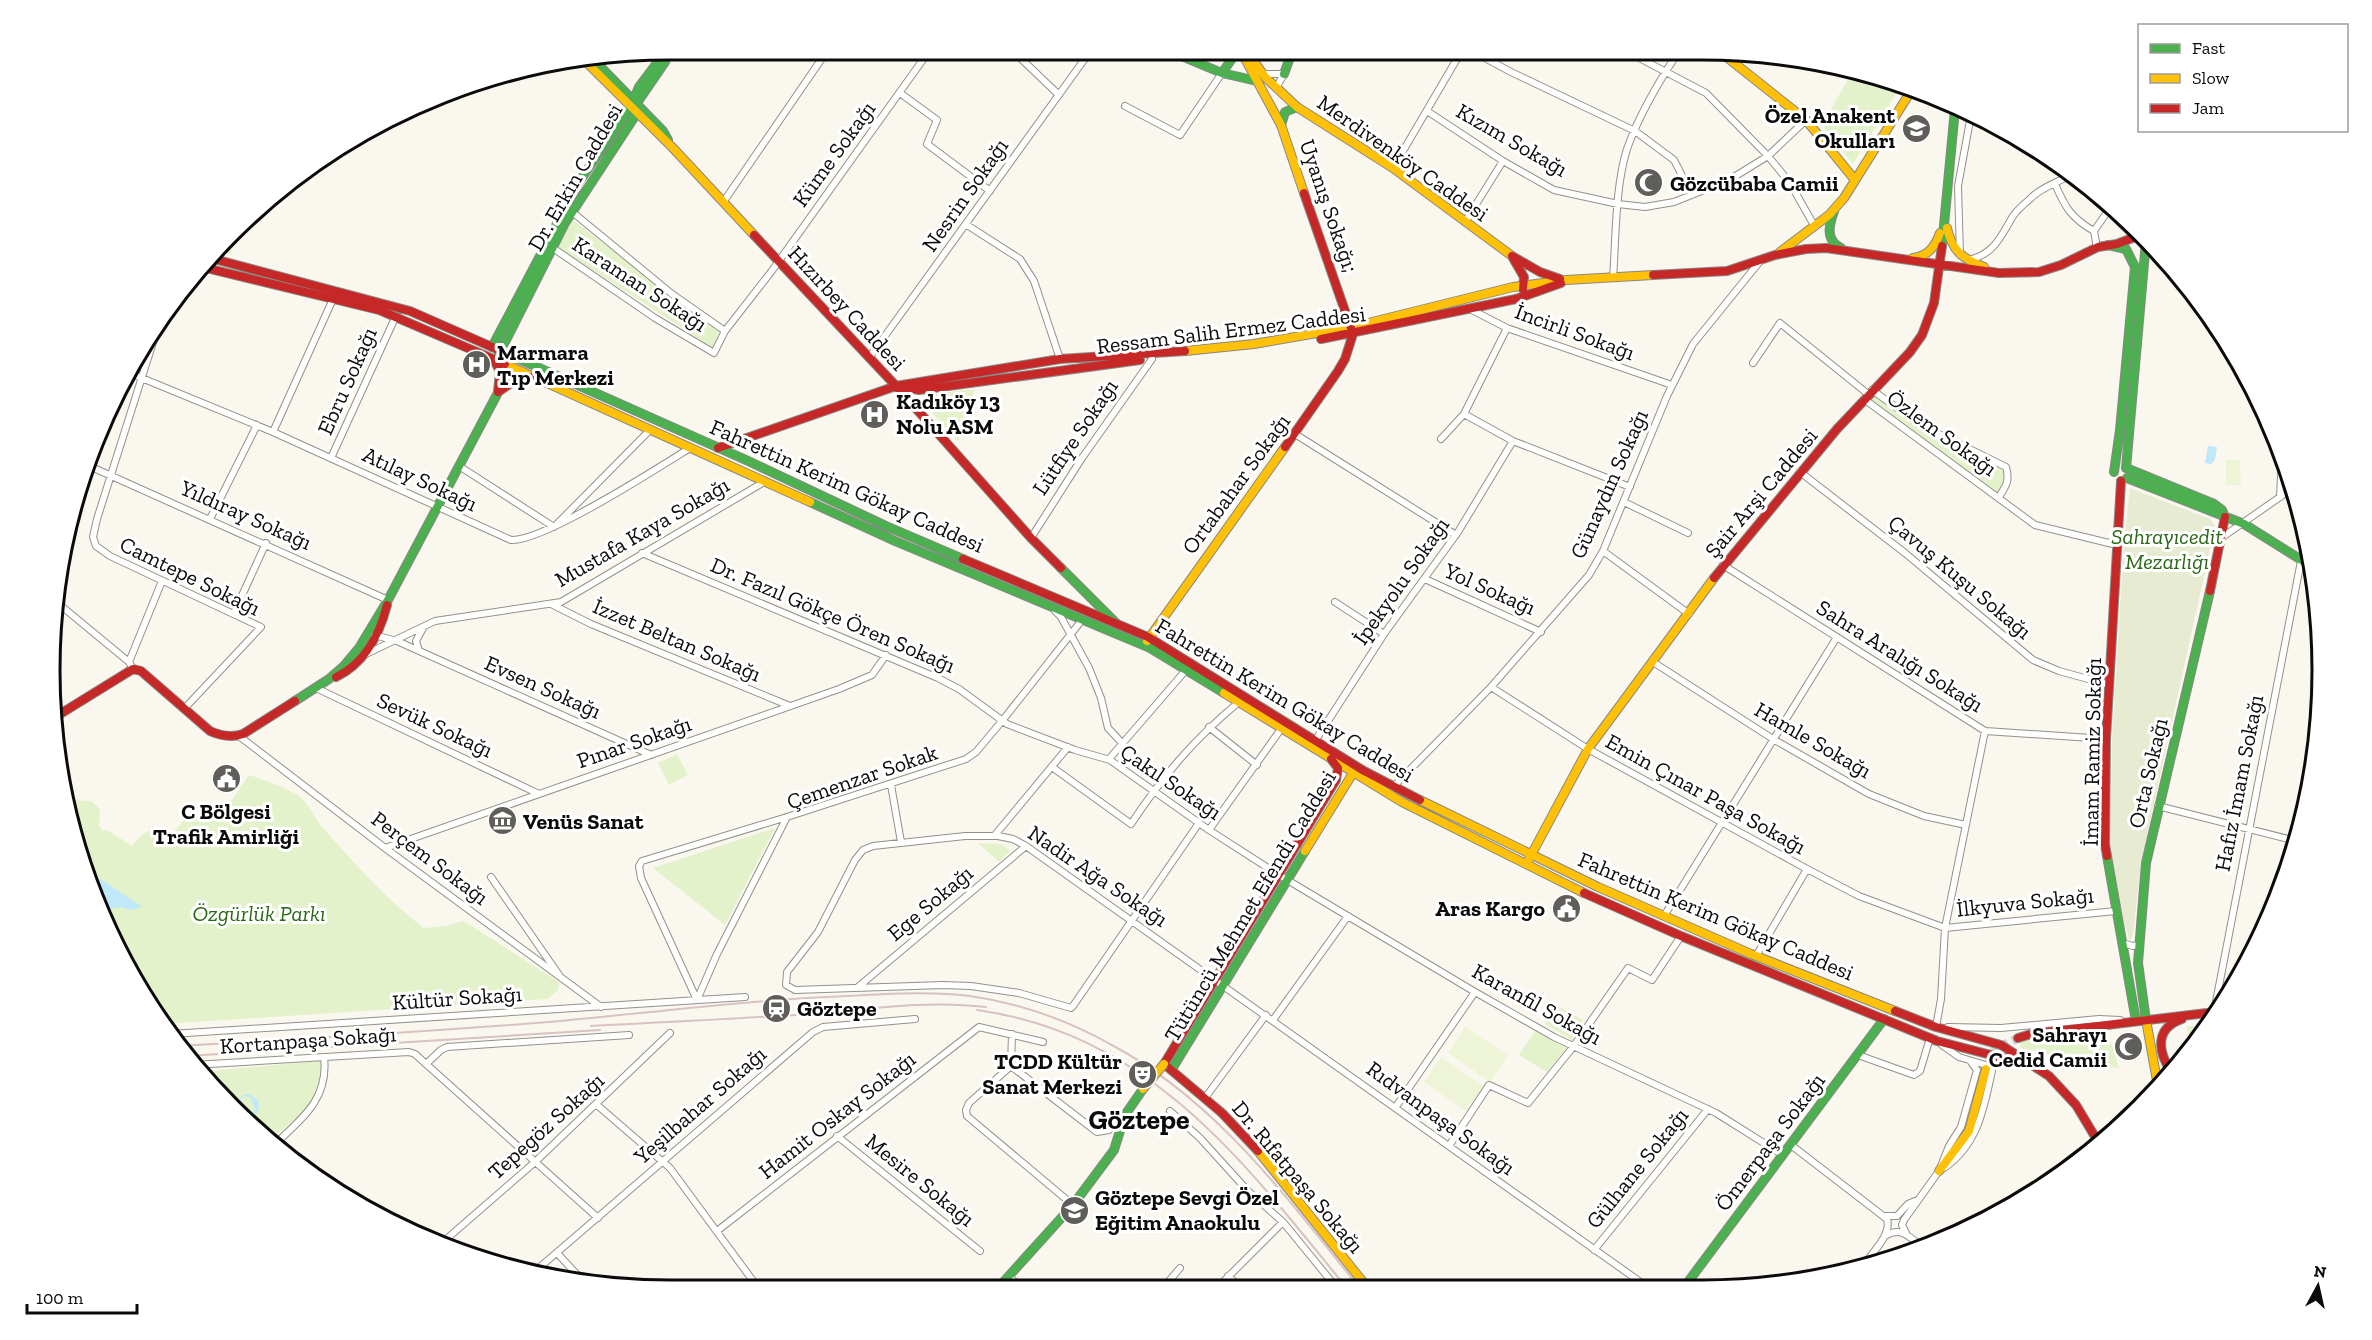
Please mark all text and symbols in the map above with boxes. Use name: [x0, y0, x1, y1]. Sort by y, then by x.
legend: [2138, 24, 2348, 132]
text: Fast: [2192, 37, 2225, 59]
text: Slow: [2192, 67, 2229, 89]
street label: Merdivenköy Caddesi: [1312, 89, 1494, 227]
street label: Küme Sokağı: [787, 96, 881, 212]
street label: Kızım Sokağı: [1452, 97, 1572, 183]
text: Jam: [2192, 97, 2224, 119]
street label: Dr. Erkin Caddesi: [522, 98, 628, 256]
place label: Özel Anakent Okulları: [1765, 102, 1895, 154]
school or university icon: Özel Anakent Okulları: [1900, 112, 1932, 144]
street label: Nesrin Sokağı: [916, 133, 1014, 257]
street label: Uyanış Sokağı;: [1294, 136, 1364, 276]
mosque icon: Gözcübaba Camii: [1633, 167, 1665, 199]
place label: Gözcübaba Camii: [1670, 170, 1839, 197]
street label: Karaman Sokağı: [568, 230, 712, 338]
street label: Hızırbey Caddesi: [782, 240, 912, 376]
street label: İncirli Sokağı: [1511, 298, 1639, 366]
street label: Ressam Salih Ermez Caddesi: [1095, 300, 1367, 360]
street label: Ebru Sokağı: [311, 323, 383, 439]
place label: Marmara Tıp Merkezi: [497, 339, 614, 391]
hospital icon: Marmara Tıp Merkezi: [460, 349, 492, 381]
street label: Lütfiye Sokağı: [1026, 374, 1124, 500]
street label: Özlem Sokağı: [1882, 384, 2002, 482]
place label: Kadıköy 13 Nolu ASM: [896, 388, 1000, 440]
hospital icon: Kadıköy 13 Nolu ASM: [859, 398, 891, 430]
street label: Günaydın Sokağı: [1564, 405, 1654, 563]
street label: Ortabahar Sokağı: [1176, 409, 1296, 559]
street label: Fahrettin Kerim Gökay Caddesi: [706, 413, 988, 559]
street label: Şair Arşi Caddesi: [1699, 423, 1823, 563]
street label: Atılay Sokağı: [358, 441, 482, 517]
street label: Mustafa Kaya Sokağı: [550, 471, 734, 593]
street label: Yıldıray Sokağı: [175, 474, 316, 556]
street label: Çavuş Kuşu Sokağı: [1883, 509, 2037, 645]
street label: İpekyolu Sokağı: [1347, 512, 1455, 650]
park label: Sahrayıcedit Mezarlığı: [2111, 523, 2223, 575]
street label: Camtepe Sokağı: [115, 530, 265, 622]
street label: Dr. Fazıl Gökçe Ören Sokağı: [707, 551, 959, 679]
street label: Yol Sokağı: [1439, 556, 1540, 621]
street label: İzzet Beltan Sokağı: [589, 592, 765, 688]
street label: Sahra Aralığı Sokağı: [1812, 594, 1988, 718]
street label: Fahrettin Kerim Gökay Caddesi: [1151, 612, 1419, 788]
street label: Evsen Sokağı: [481, 649, 605, 725]
street label: İmam Ramiz Sokağı: [2077, 658, 2107, 846]
street label: Sevük Sokağı: [373, 686, 497, 764]
street label: Hafız İmam Sokağı: [2209, 692, 2269, 874]
street label: Hamle Sokağı: [1750, 696, 1876, 784]
street label: Pınar Sokağı: [573, 710, 695, 774]
street label: Orta Sokağı: [2122, 715, 2174, 831]
street label: Emin Çınar Paşa Sokağı: [1601, 728, 1811, 860]
street label: Çemenzar Sokak: [783, 738, 941, 815]
street label: Çakıl Sokağı: [1115, 738, 1227, 826]
public building icon: C Bölgesi Trafik Amirliği: [210, 763, 242, 795]
street label: Tütüncü Mehmet Efendi Caddesi: [1158, 765, 1342, 1047]
place label: C Bölgesi Trafik Amirliği: [153, 798, 300, 850]
street label: Perçem Sokağı: [366, 805, 494, 911]
museum icon: Venüs Sanat: [486, 805, 518, 837]
place label: Venüs Sanat: [523, 808, 644, 835]
street label: Nadir Ağa Sokağı: [1023, 819, 1173, 933]
street label: Fahrettin Kerim Gökay Caddesi: [1574, 846, 1858, 986]
street label: Ege Sokağı: [882, 859, 978, 947]
street label: İlkyuva Sokağı: [1955, 881, 2095, 923]
public building icon: Aras Kargo: [1550, 892, 1582, 924]
place label: Aras Kargo: [1435, 895, 1545, 922]
park label: Özgürlük Parkı: [192, 900, 326, 927]
street label: Karanfil Sokağı: [1468, 957, 1606, 1051]
street label: Kültür Sokağı: [391, 980, 523, 1016]
station icon: Göztepe: [760, 992, 792, 1024]
place label: Göztepe: [797, 995, 877, 1022]
street label: Kortanpaşa Sokağı: [219, 1020, 397, 1060]
place label: Sahrayı Cedid Camii: [1989, 1021, 2107, 1073]
mosque icon: Sahrayı Cedid Camii: [2112, 1031, 2144, 1063]
street label: Yeşilbahar Sokağı: [628, 1040, 772, 1170]
street label: Hamit Oskay Sokağı: [753, 1045, 921, 1185]
place label: TCDD Kültür Sanat Merkezi: [982, 1048, 1122, 1100]
street label: Rıdvanpaşa Sokağı: [1361, 1055, 1521, 1181]
theatre icon: TCDD Kültür Sanat Merkezi: [1127, 1058, 1159, 1090]
street label: Tepegöz Sokağı: [482, 1067, 610, 1185]
street label: Ömerpaşa Sokağı: [1709, 1068, 1831, 1216]
street label: Dr. Rıfatpaşa Sokağı: [1226, 1095, 1370, 1259]
street label: Gülhane Sokağı: [1580, 1102, 1694, 1234]
district label: Göztepe: [1088, 1103, 1190, 1136]
street label: Mesire Sokağı: [860, 1128, 980, 1232]
place label: Göztepe Sevgi Özel Eğitim Anaokulu: [1095, 1184, 1279, 1236]
school or university icon: Göztepe Sevgi Özel Eğitim Anaokulu: [1058, 1194, 1090, 1226]
north arrow: [2288, 1256, 2348, 1316]
text: N: [2313, 1261, 2327, 1282]
scale bar: [27, 1277, 136, 1315]
text: 100 m: [36, 1287, 84, 1309]

